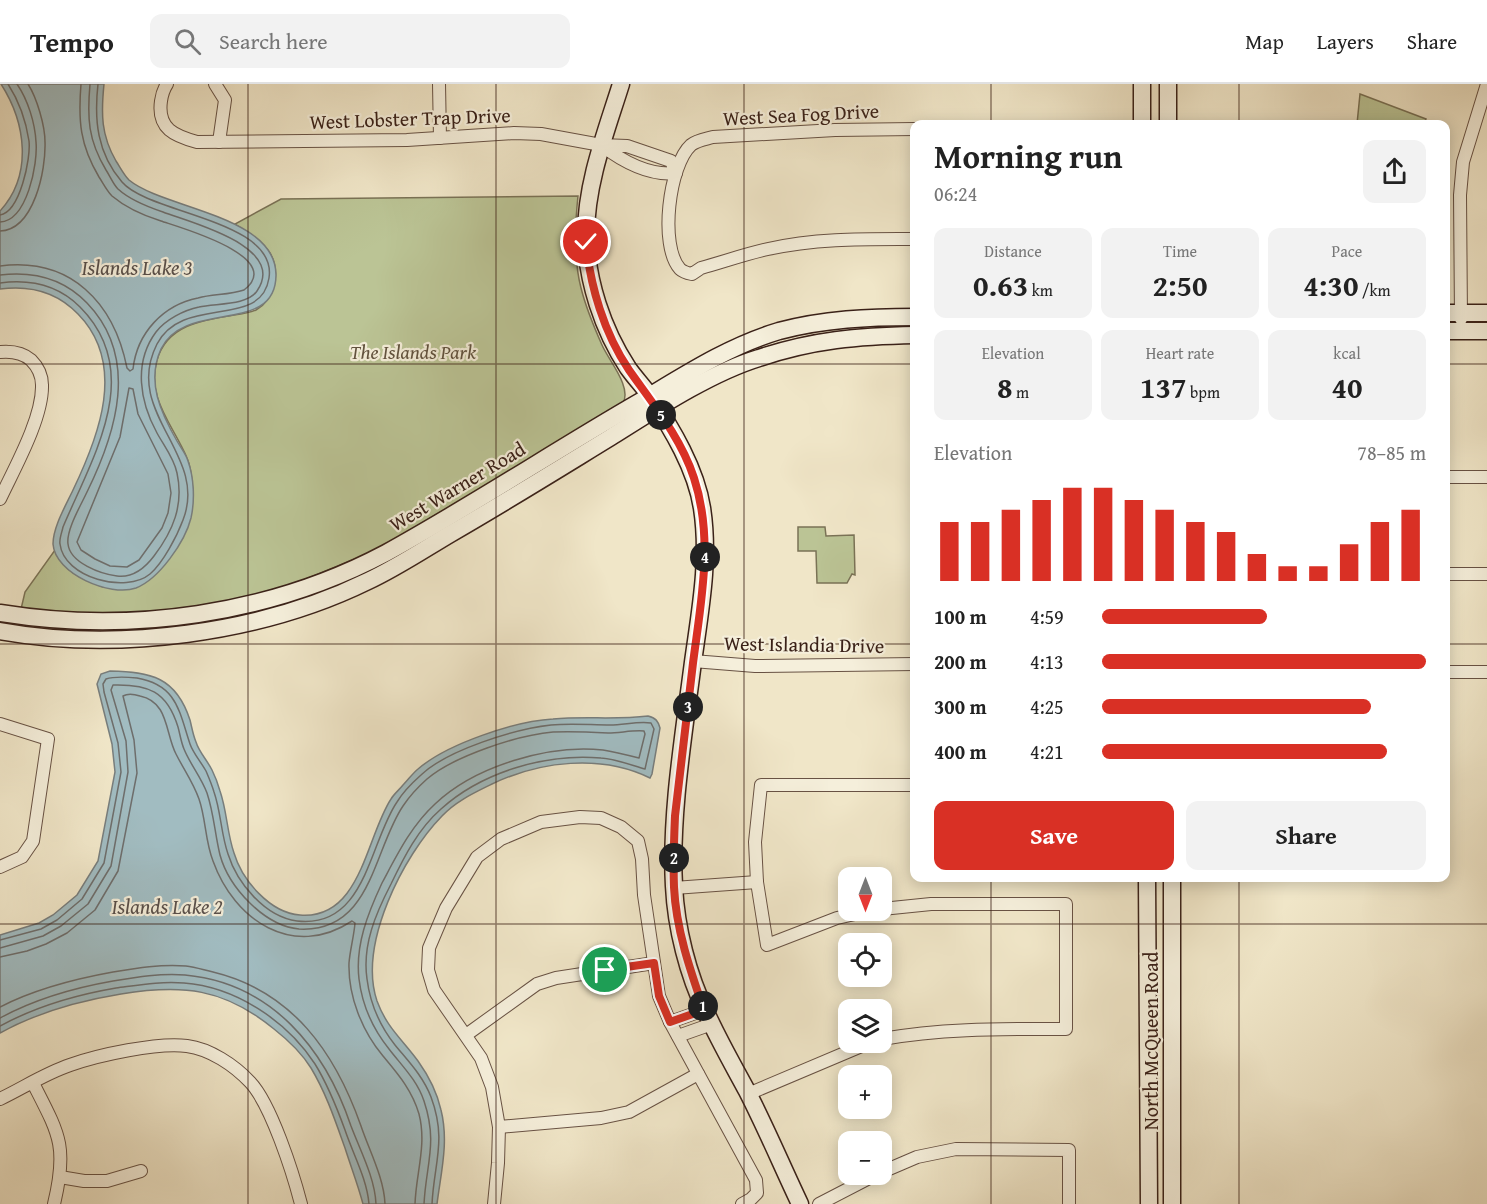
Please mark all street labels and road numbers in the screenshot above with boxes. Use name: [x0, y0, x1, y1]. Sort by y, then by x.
street label: West Sea Fog Drive: [722, 95, 880, 133]
street label: West Lobster Trap Drive: [309, 100, 511, 136]
street label: West Warner Road: [384, 434, 531, 538]
street label: West Islandia Drive: [724, 628, 884, 660]
street label: North McQueen Road: [1136, 951, 1165, 1130]

